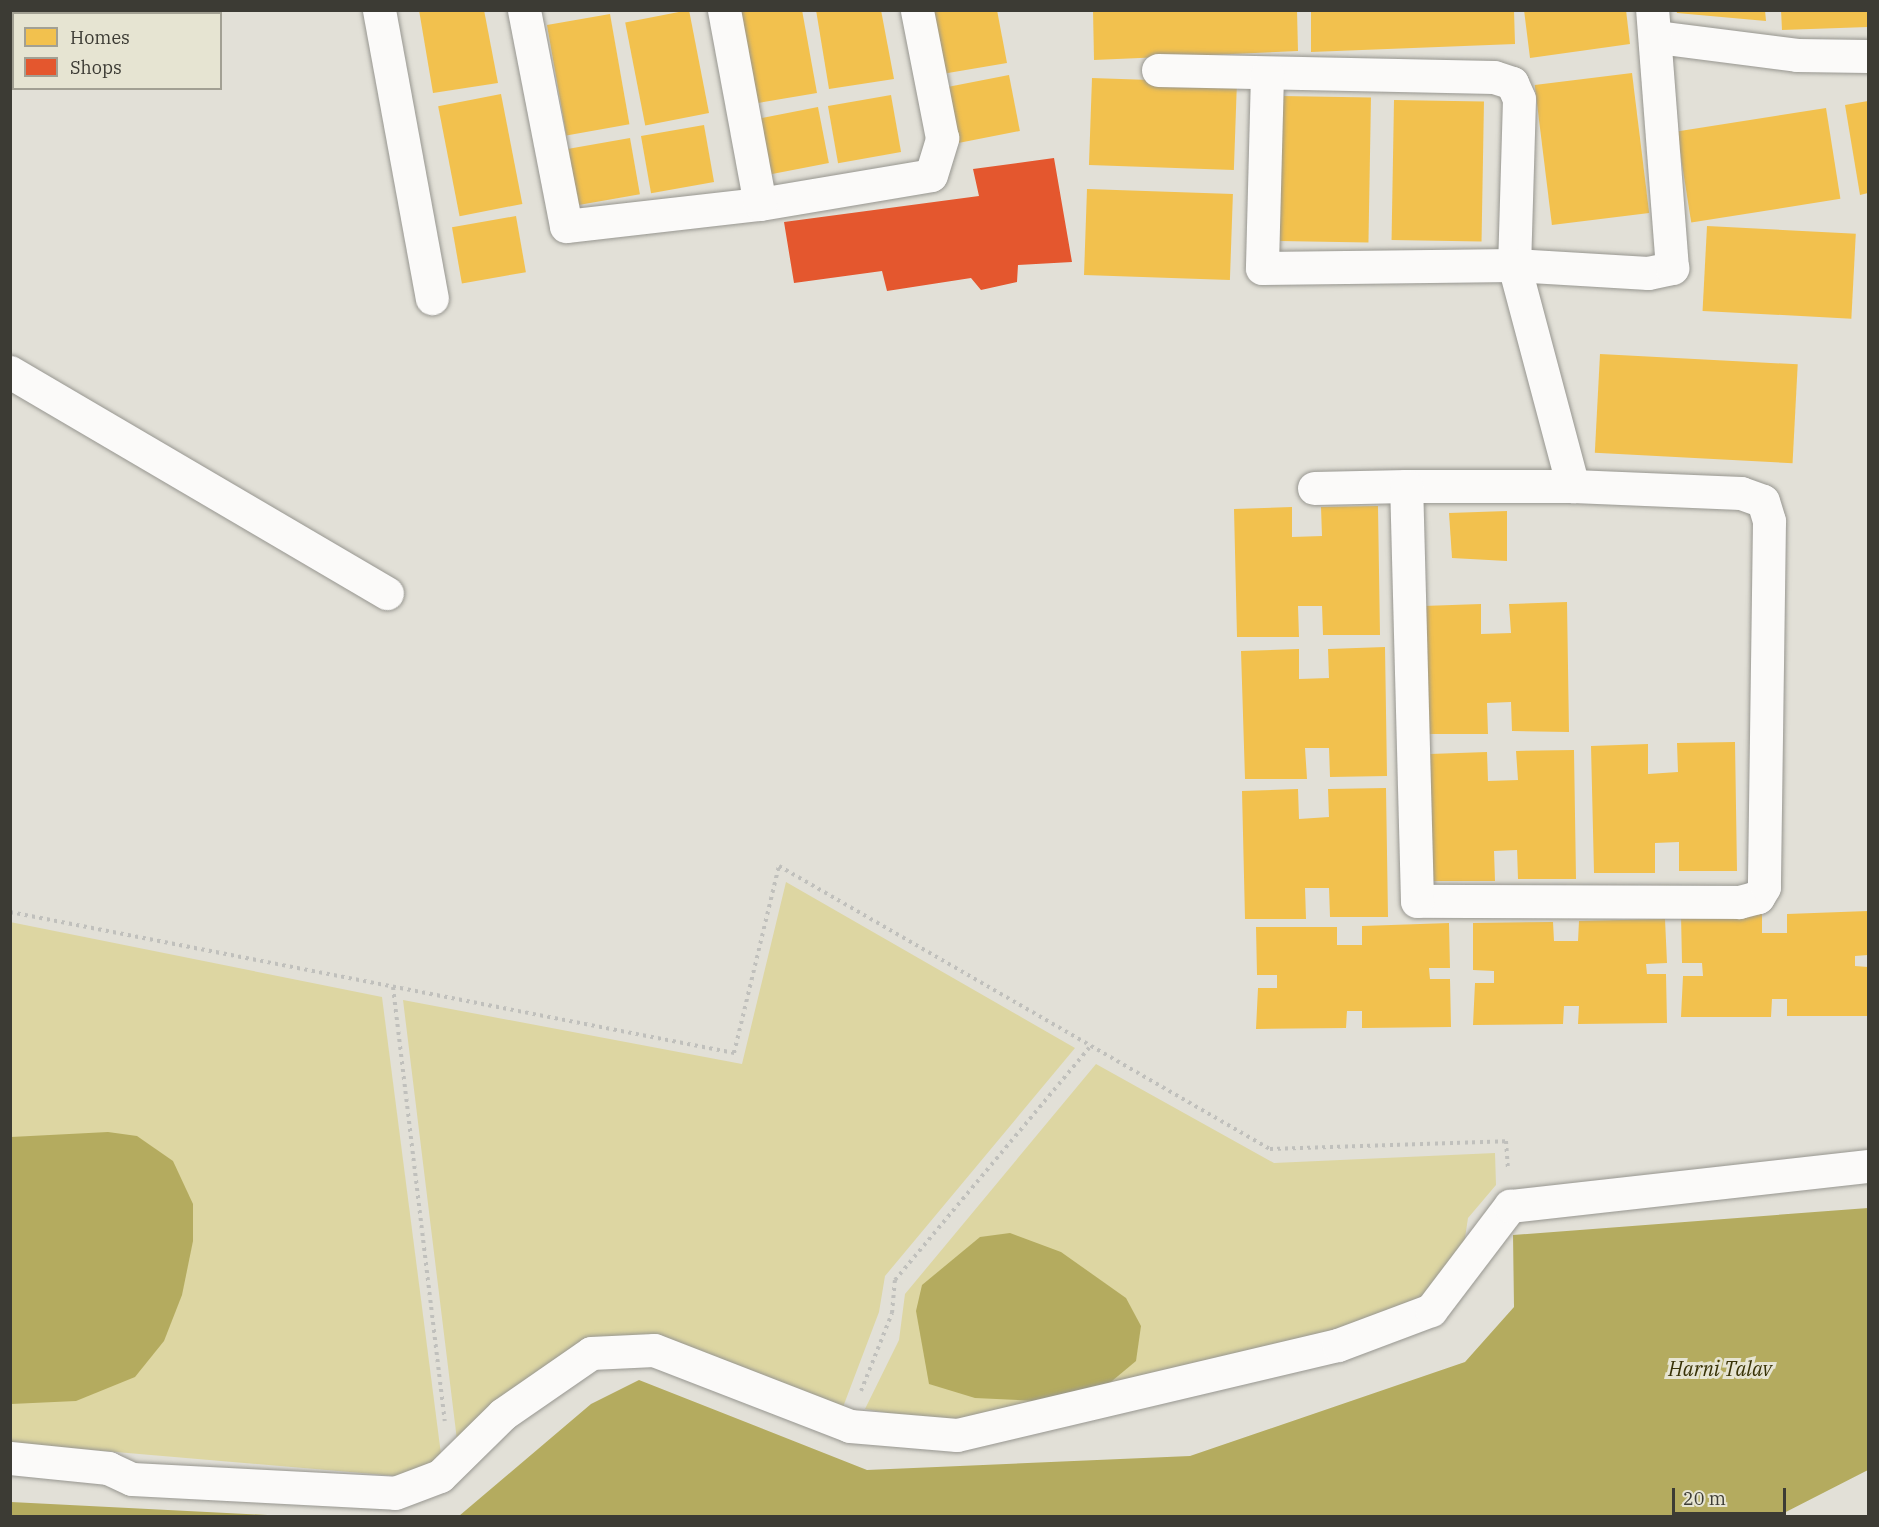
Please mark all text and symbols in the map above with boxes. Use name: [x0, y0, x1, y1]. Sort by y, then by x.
legend: [12, 12, 222, 90]
text: Homes: [70, 26, 130, 49]
text: Shops: [70, 56, 122, 79]
water label: Harni Talav: [1668, 1356, 1772, 1380]
scale bar: [1675, 1476, 1789, 1514]
text: 20 m: [1683, 1487, 1726, 1510]

